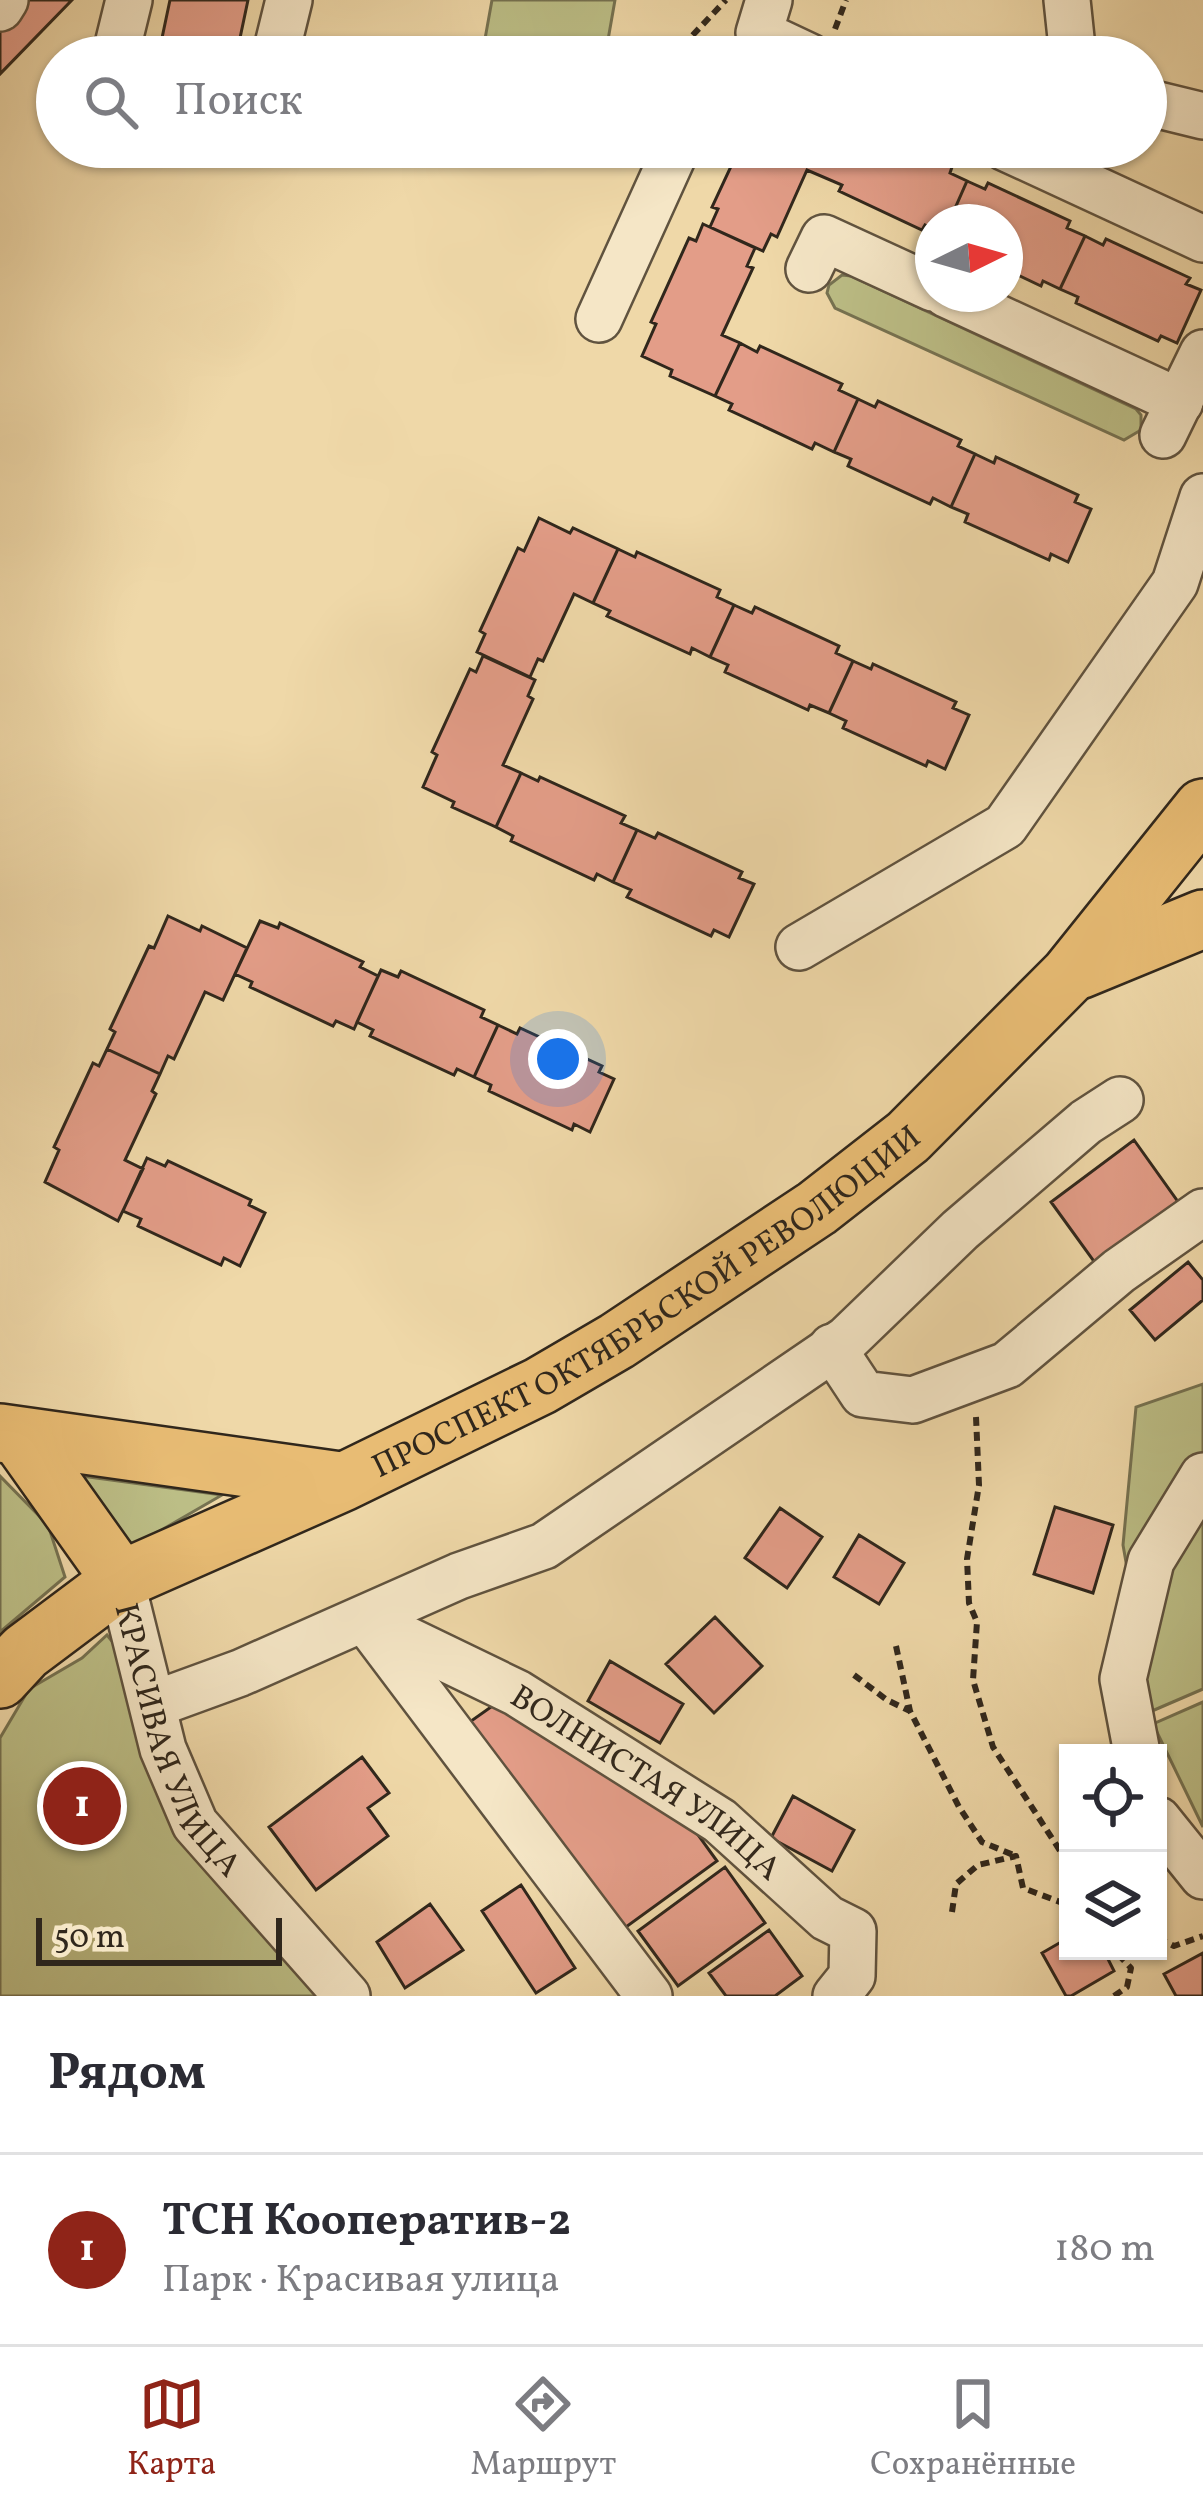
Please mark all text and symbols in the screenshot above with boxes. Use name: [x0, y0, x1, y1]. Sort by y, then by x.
search box: [36, 36, 1167, 168]
icon: search: [78, 69, 144, 135]
text: Поиск: [174, 71, 303, 134]
north arrow: [915, 204, 1023, 312]
your location: [528, 1029, 588, 1089]
street label: ПРОСПЕКТ ОКТЯБРЬСКОЙ РЕВОЛЮЦИИ: [365, 1116, 932, 1491]
street label: КРАСИВАЯ УЛИЦА: [101, 1599, 250, 1888]
street label: ВОЛНИСТАЯ УЛИЦА: [500, 1675, 790, 1893]
map controls: [1059, 1744, 1167, 1960]
button: locate: [1059, 1744, 1167, 1852]
pin: 1: [43, 1761, 121, 1851]
button: layers: [1059, 1852, 1167, 1960]
scale bar: [36, 1912, 282, 1965]
text: 50 m: [54, 1916, 125, 1962]
text: Рядом: [48, 2039, 206, 2110]
text: ТСН Кооператив-2: [162, 2191, 571, 2254]
text: 1: [79, 2223, 95, 2277]
text: 180 m: [1054, 2223, 1155, 2277]
text: Парк · Красивая улица: [162, 2254, 560, 2308]
tab: Карта: [127, 2371, 217, 2489]
tab: Маршрут: [471, 2371, 616, 2489]
tab: Сохранённые: [870, 2371, 1076, 2489]

